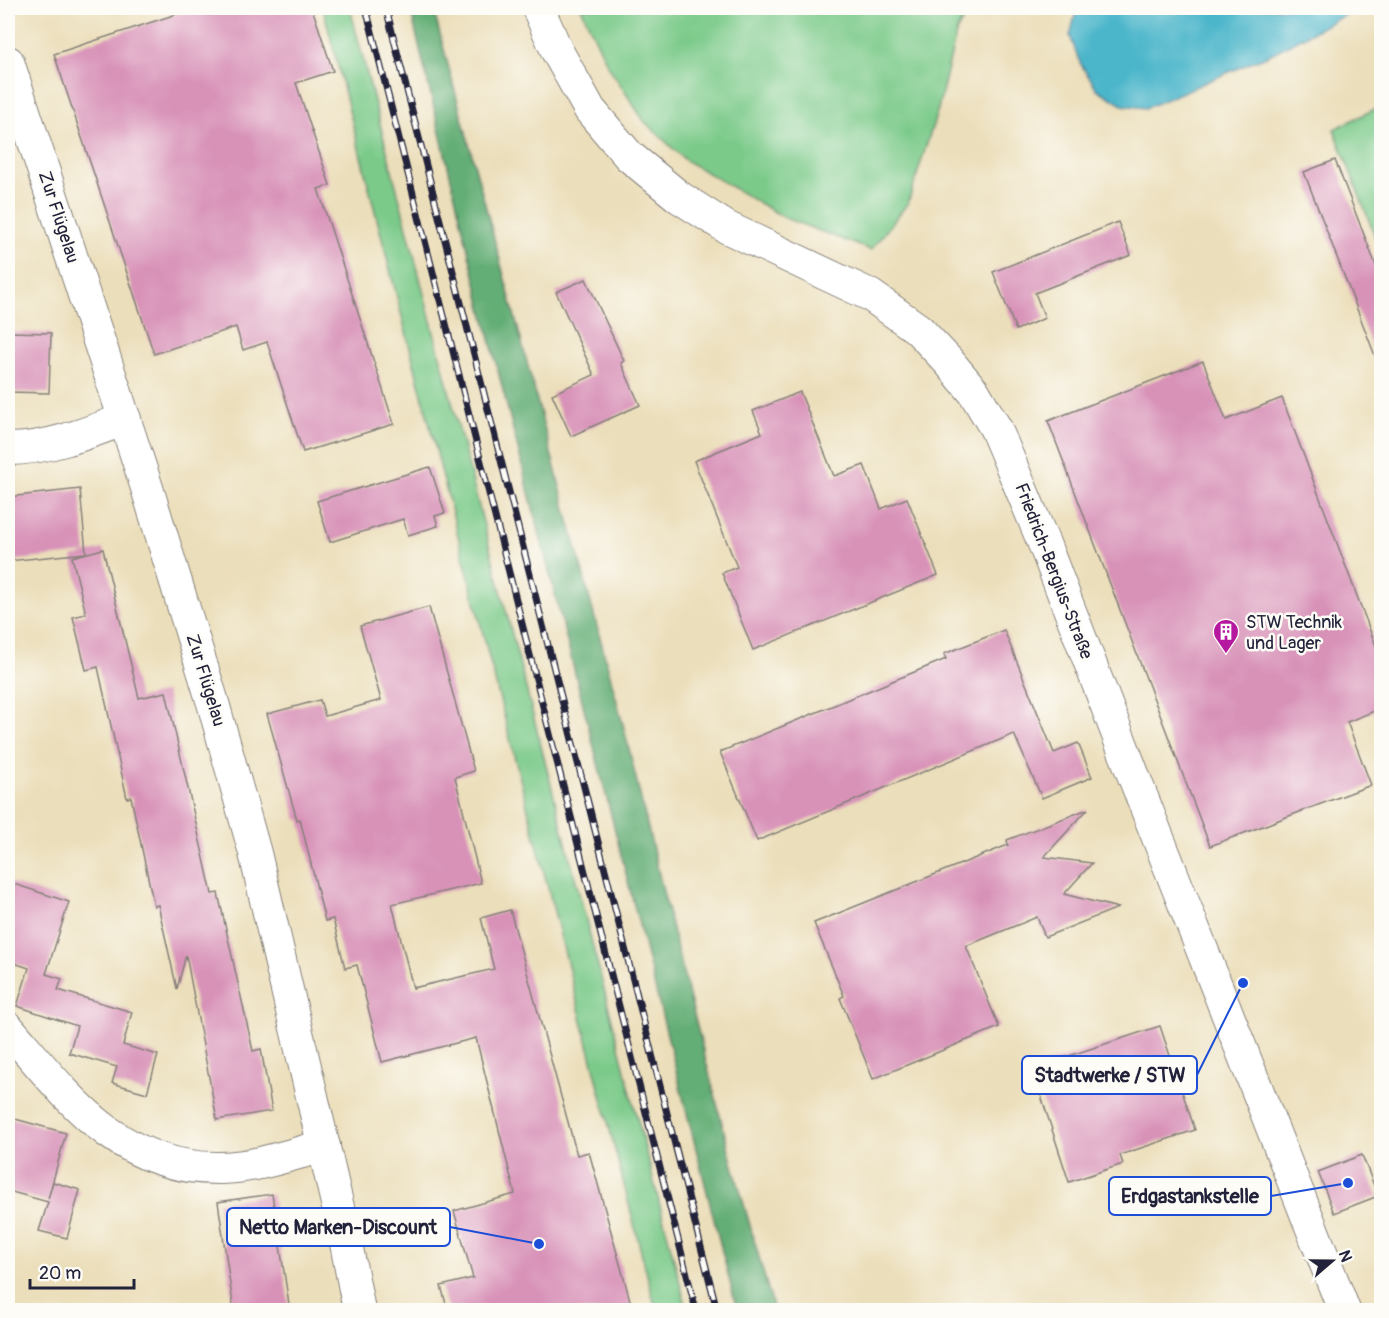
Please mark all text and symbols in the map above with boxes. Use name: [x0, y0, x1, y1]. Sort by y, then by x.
street label: Zur Flügelau: [33, 168, 84, 266]
street label: Friedrich-Bergius-Straße: [1009, 480, 1098, 663]
place label: STW Technik und Lager: [1246, 611, 1343, 655]
building icon: STW Technik und Lager: [1211, 617, 1241, 655]
street label: Zur Flügelau: [181, 631, 230, 729]
callout: Stadtwerke / STW: [1022, 1056, 1197, 1094]
text: Stadtwerke / STW: [1034, 1063, 1186, 1088]
callout: Erdgastankstelle: [1109, 1177, 1271, 1215]
text: Erdgastankstelle: [1121, 1184, 1260, 1209]
callout: Netto Marken-Discount: [227, 1208, 450, 1246]
text: Netto Marken-Discount: [239, 1215, 438, 1240]
north arrow: [1302, 1231, 1362, 1291]
text: N: [1334, 1248, 1356, 1265]
scale bar: [30, 1252, 134, 1290]
text: 20 m: [39, 1262, 81, 1285]

